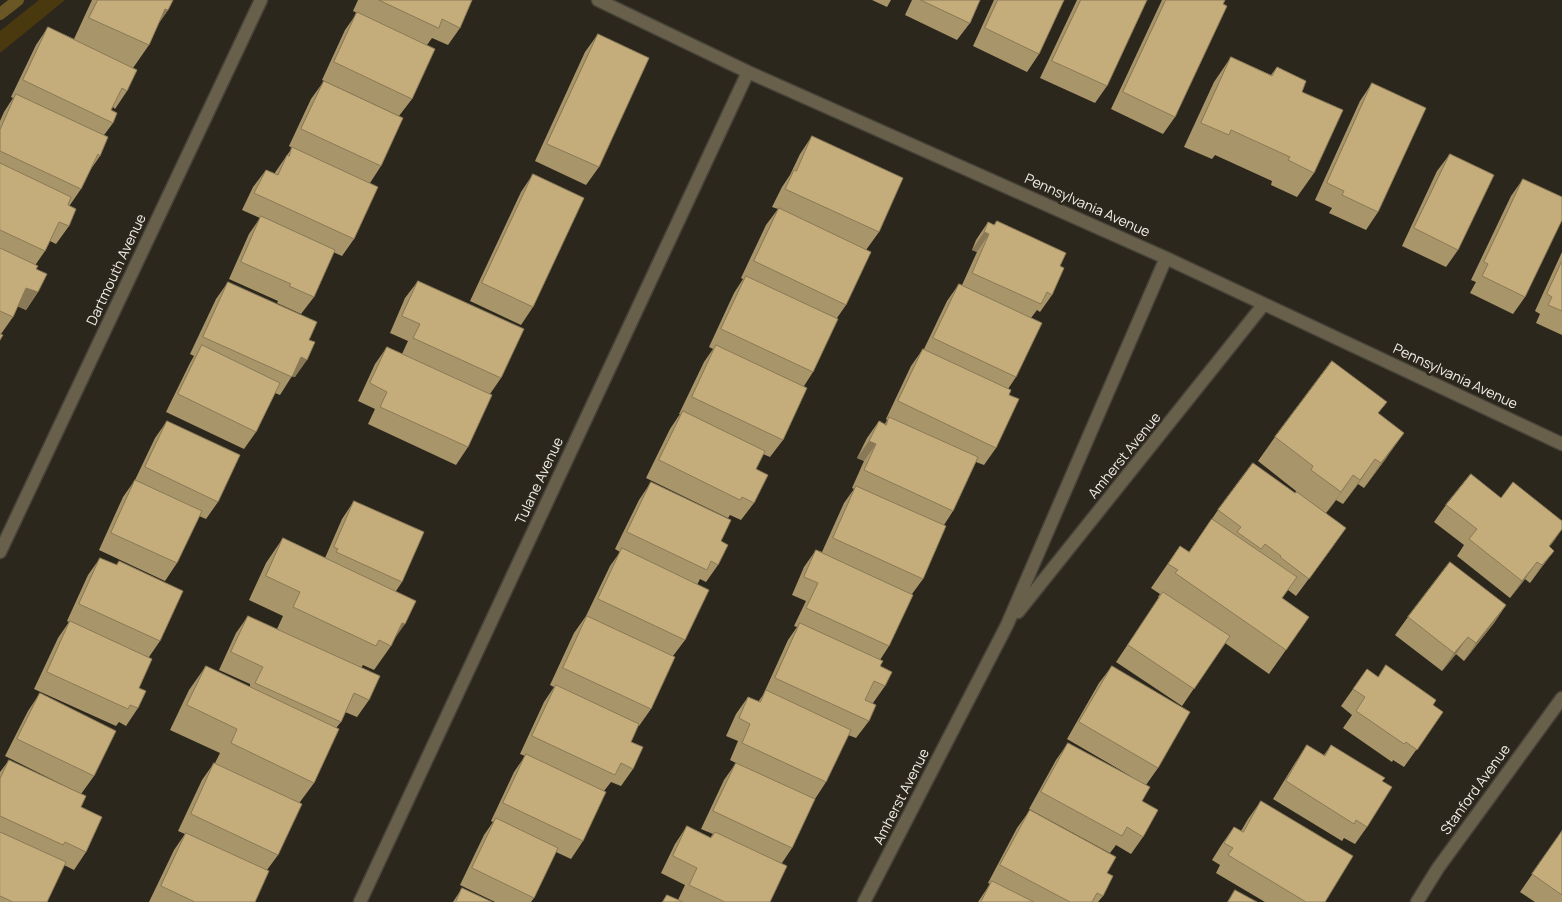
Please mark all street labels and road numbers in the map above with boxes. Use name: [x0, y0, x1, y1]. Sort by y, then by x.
street label: Pennsylvania Avenue: [1022, 171, 1152, 241]
street label: Dartmouth Avenue: [84, 212, 150, 328]
street label: Pennsylvania Avenue: [1390, 341, 1520, 413]
street label: Amherst Avenue: [1085, 410, 1165, 502]
street label: Tulane Avenue: [512, 435, 568, 527]
street label: Stanford Avenue: [1438, 742, 1514, 838]
street label: Amherst Avenue: [871, 746, 933, 848]

